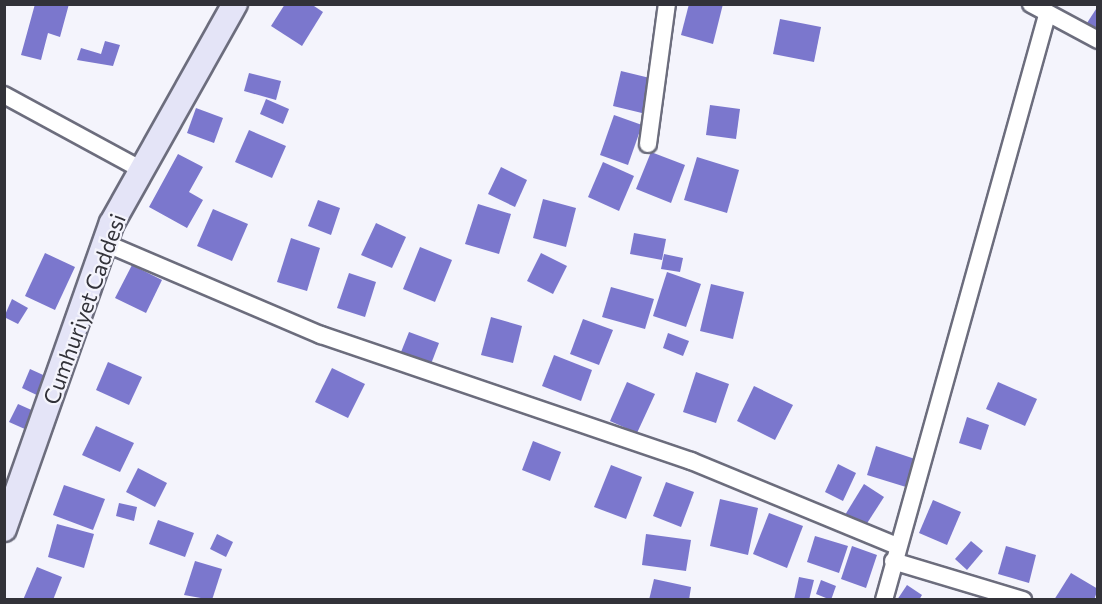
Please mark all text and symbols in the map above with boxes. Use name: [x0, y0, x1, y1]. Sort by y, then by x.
street label: Cumhuriyet Caddesi: [37, 210, 131, 408]

